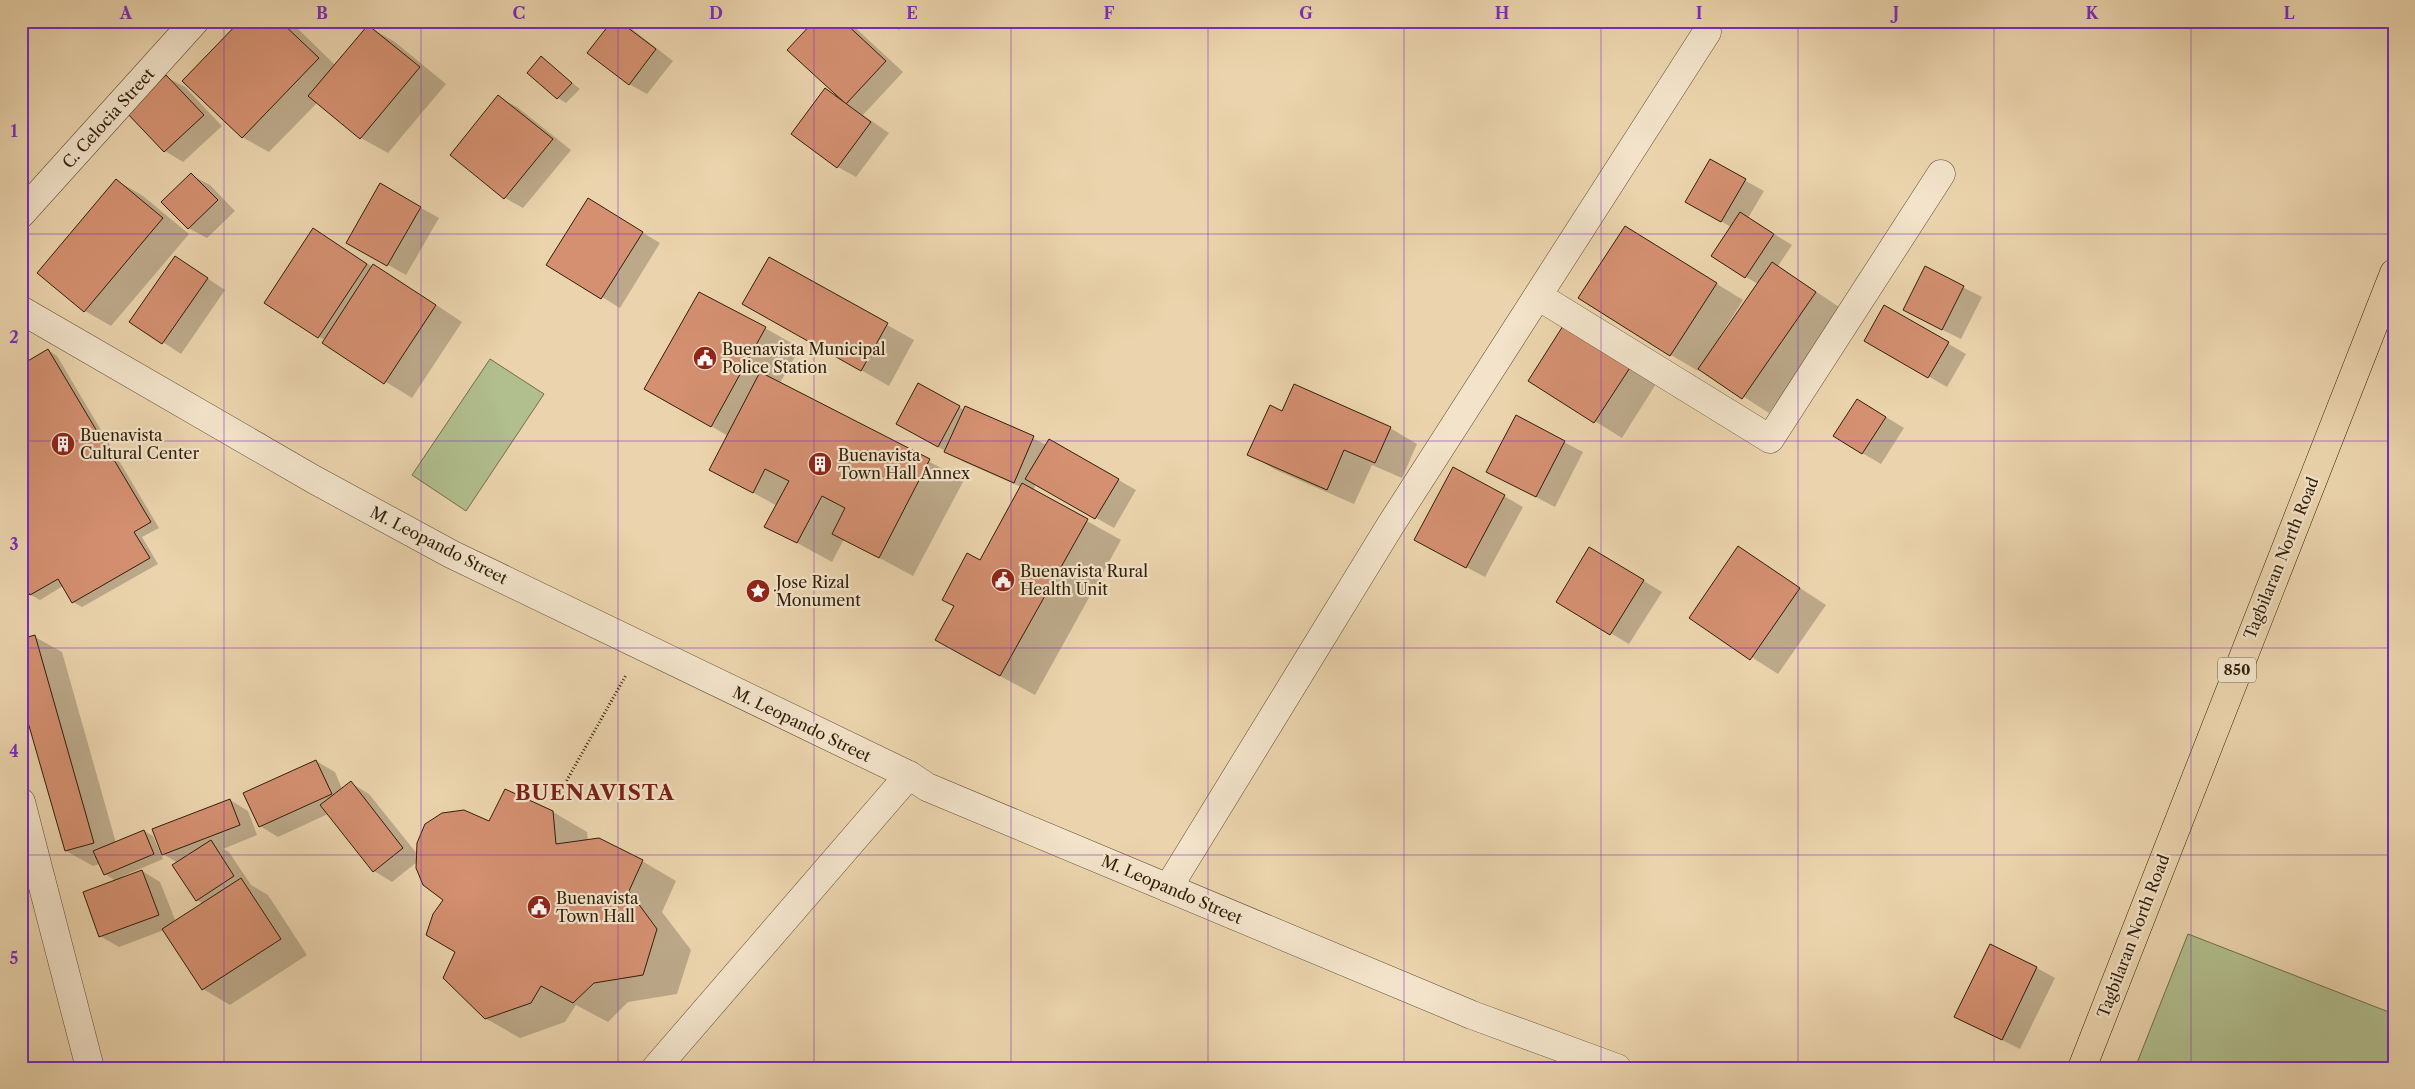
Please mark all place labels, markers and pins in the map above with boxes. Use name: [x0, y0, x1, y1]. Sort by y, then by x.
place label: Buenavista Municipal Police Station: [722, 339, 886, 377]
public building icon: Buenavista Municipal Police Station: [692, 345, 718, 371]
place label: Buenavista Cultural Center: [80, 425, 200, 463]
building icon: Buenavista Cultural Center: [50, 431, 76, 457]
place label: Buenavista Town Hall Annex: [838, 445, 971, 483]
building icon: Buenavista Town Hall Annex: [807, 451, 833, 477]
place label: Buenavista Rural Health Unit: [1020, 561, 1148, 599]
public building icon: Buenavista Rural Health Unit: [990, 567, 1016, 593]
place label: Jose Rizal Monument: [773, 572, 861, 610]
place icon: Jose Rizal Monument: [745, 578, 771, 604]
place label: Buenavista Town Hall: [556, 888, 639, 926]
public building icon: Buenavista Town Hall: [526, 894, 552, 920]

